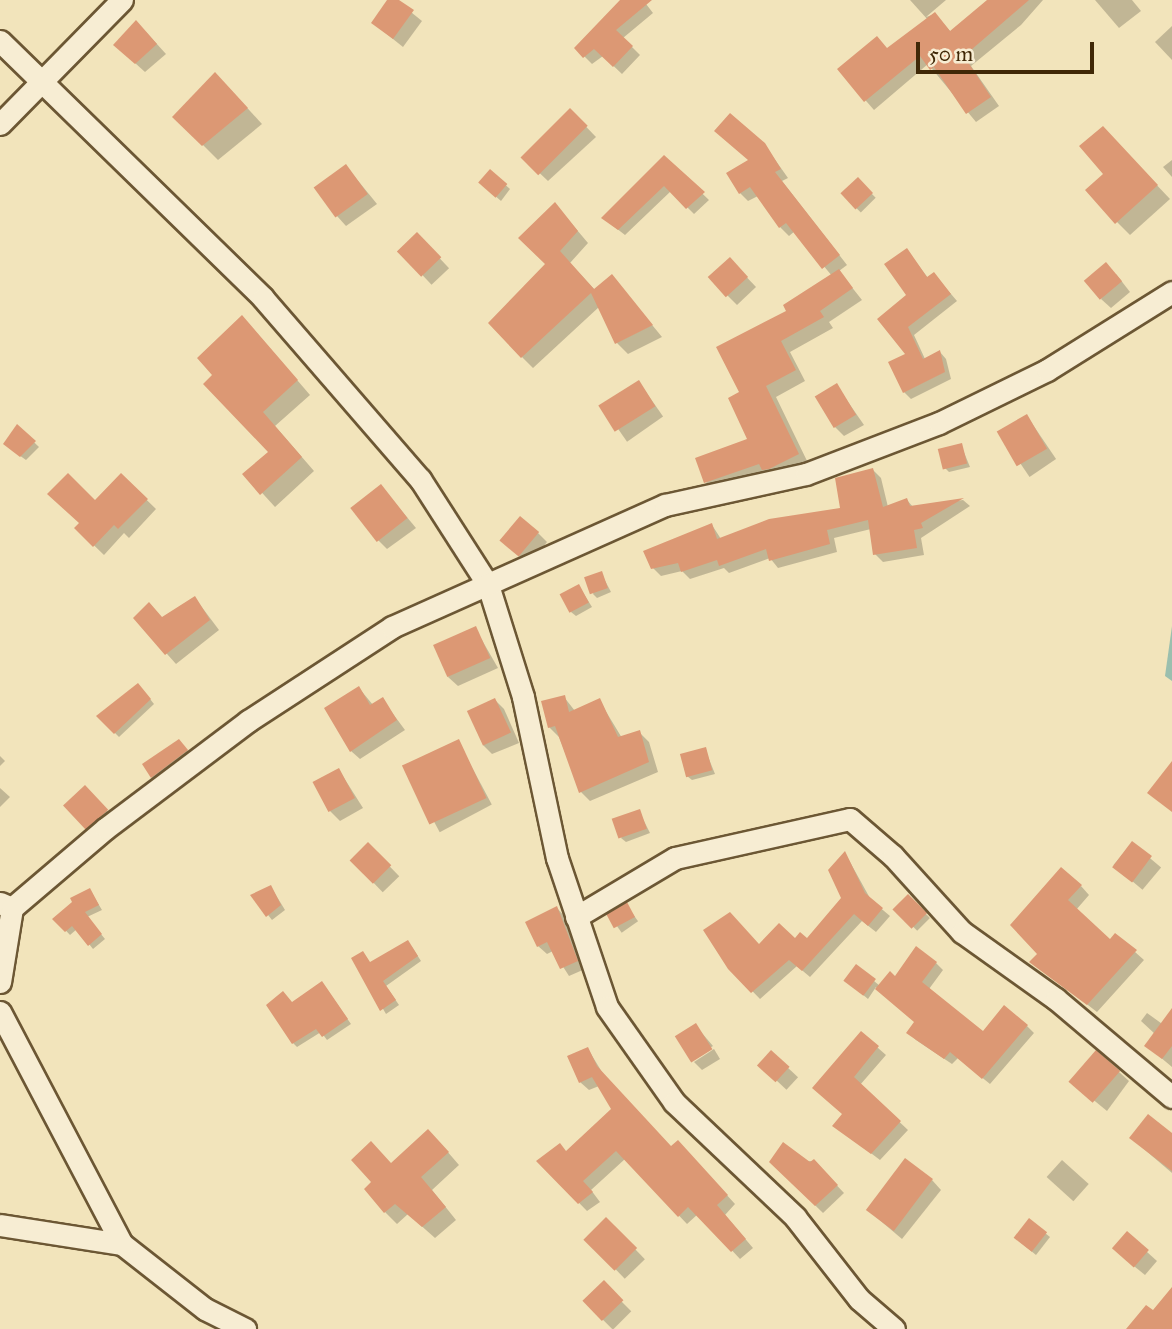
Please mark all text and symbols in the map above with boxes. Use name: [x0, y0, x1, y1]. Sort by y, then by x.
scale bar: [920, 28, 1098, 72]
text: 50 m: [929, 41, 973, 67]

